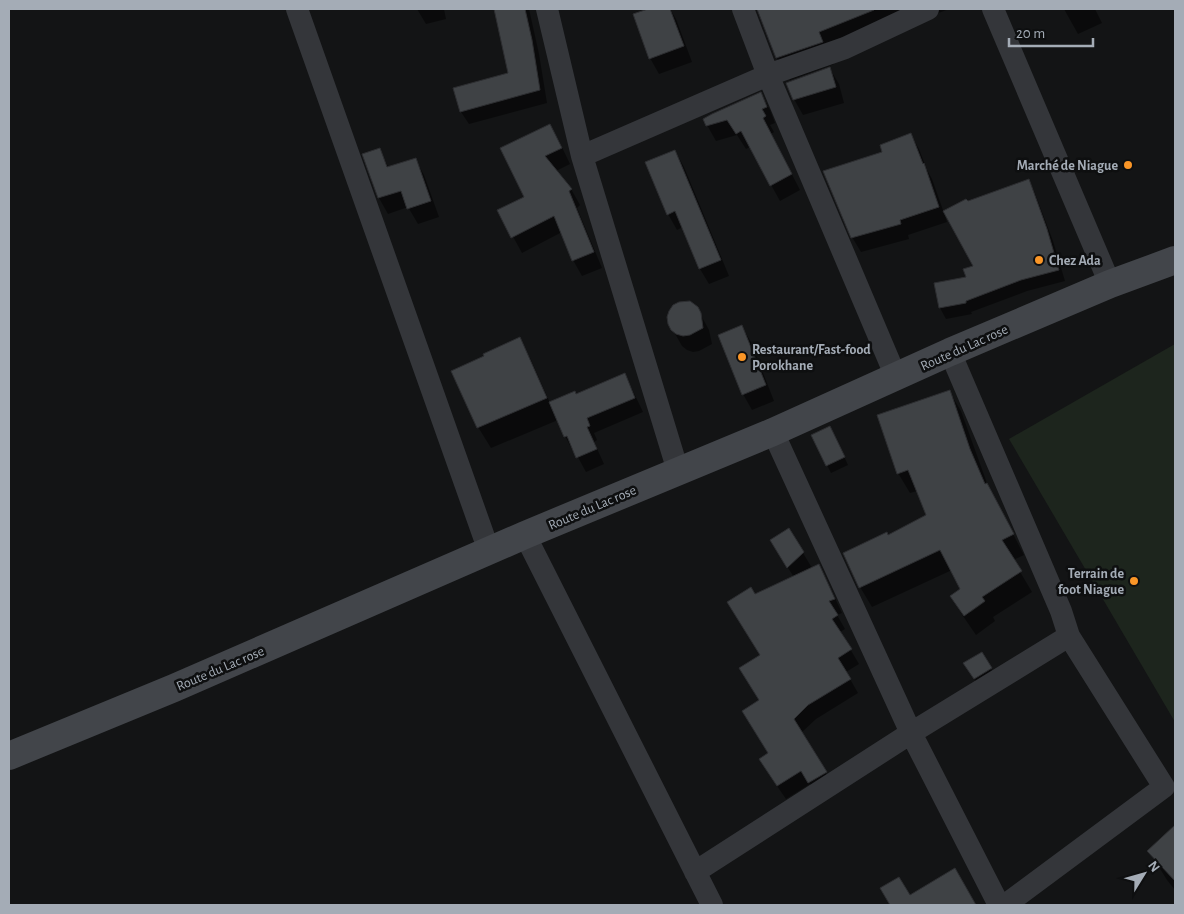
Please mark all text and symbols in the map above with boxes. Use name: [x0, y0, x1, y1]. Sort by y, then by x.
scale bar: [1009, 15, 1093, 47]
text: 20 m: [1016, 26, 1045, 41]
place label: Marché de Niague: [1017, 159, 1118, 173]
marker: Marché de Niague: [1122, 159, 1134, 171]
marker: Chez Ada: [1033, 254, 1045, 266]
place label: Chez Ada: [1049, 254, 1101, 268]
street label: Route du Lac rose: [919, 322, 1010, 373]
place label: Restaurant/Fast-food Porokhane: [752, 343, 871, 373]
marker: Restaurant/Fast-food Porokhane: [736, 351, 748, 363]
street label: Route du Lac rose: [546, 483, 638, 533]
place label: Terrain de foot Niague: [1058, 567, 1124, 597]
marker: Terrain de foot Niague: [1128, 575, 1140, 587]
street label: Route du Lac rose: [174, 644, 266, 694]
north arrow: [1119, 849, 1169, 899]
text: N: [1145, 859, 1162, 875]

